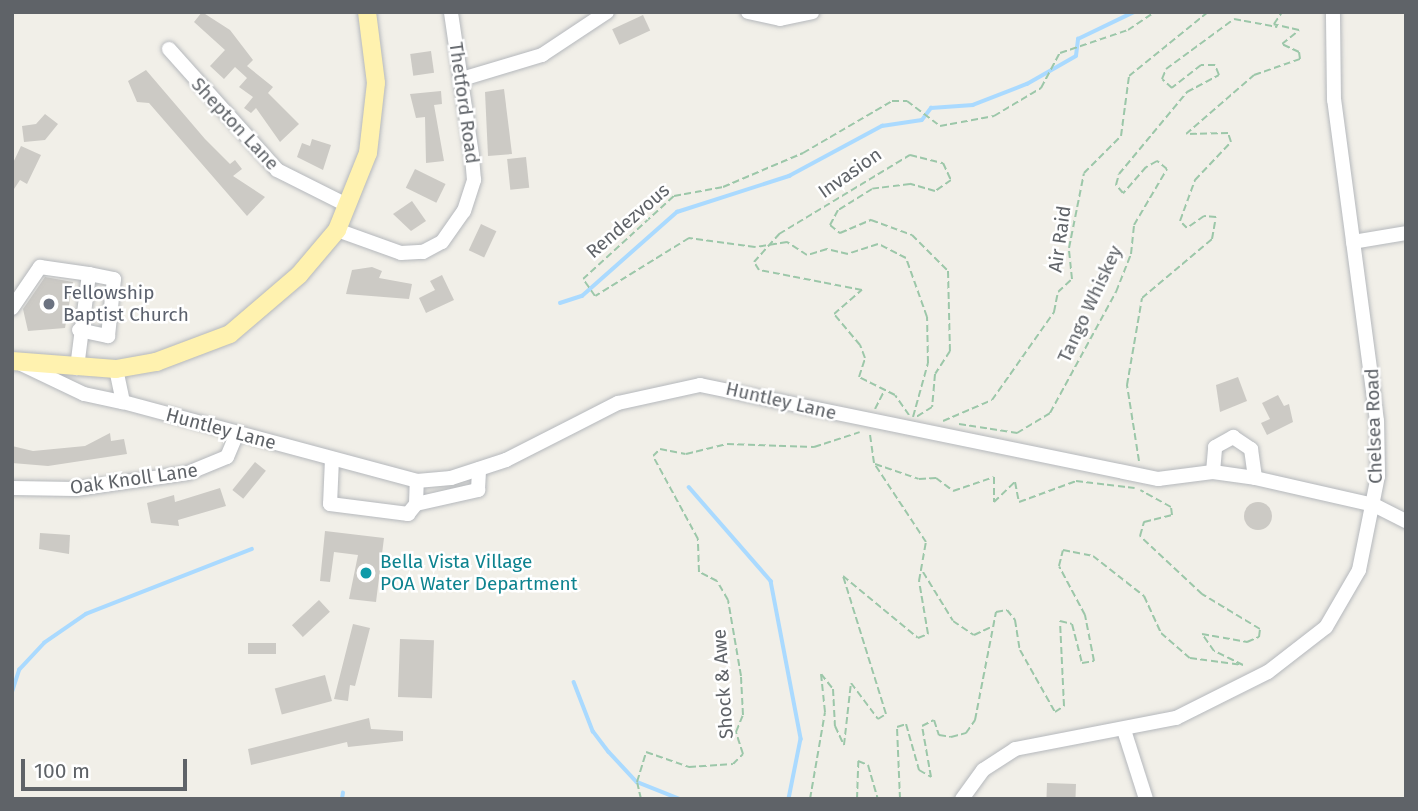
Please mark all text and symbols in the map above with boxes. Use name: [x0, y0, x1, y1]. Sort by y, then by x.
street label: Thetford Road: [444, 41, 484, 165]
street label: Shepton Lane: [186, 73, 284, 175]
street label: Invasion: [814, 143, 886, 203]
street label: Rendezvous: [582, 179, 674, 263]
street label: Air Raid: [1044, 204, 1076, 274]
street label: Tango Whiskey: [1053, 242, 1127, 366]
place label: Fellowship Baptist Church: [63, 282, 189, 326]
marker: Fellowship Baptist Church: [41, 296, 57, 312]
street label: Chelsea Road: [1361, 368, 1387, 484]
street label: Huntley Lane: [723, 377, 839, 425]
street label: Huntley Lane: [163, 403, 279, 455]
street label: Oak Knoll Lane: [69, 459, 199, 499]
place label: Bella Vista Village POA Water Department: [380, 551, 578, 595]
marker: Bella Vista Village POA Water Department: [358, 565, 374, 581]
street label: Shock & Awe: [708, 628, 738, 740]
scale bar: [24, 744, 191, 788]
text: 100 m: [34, 758, 90, 784]

